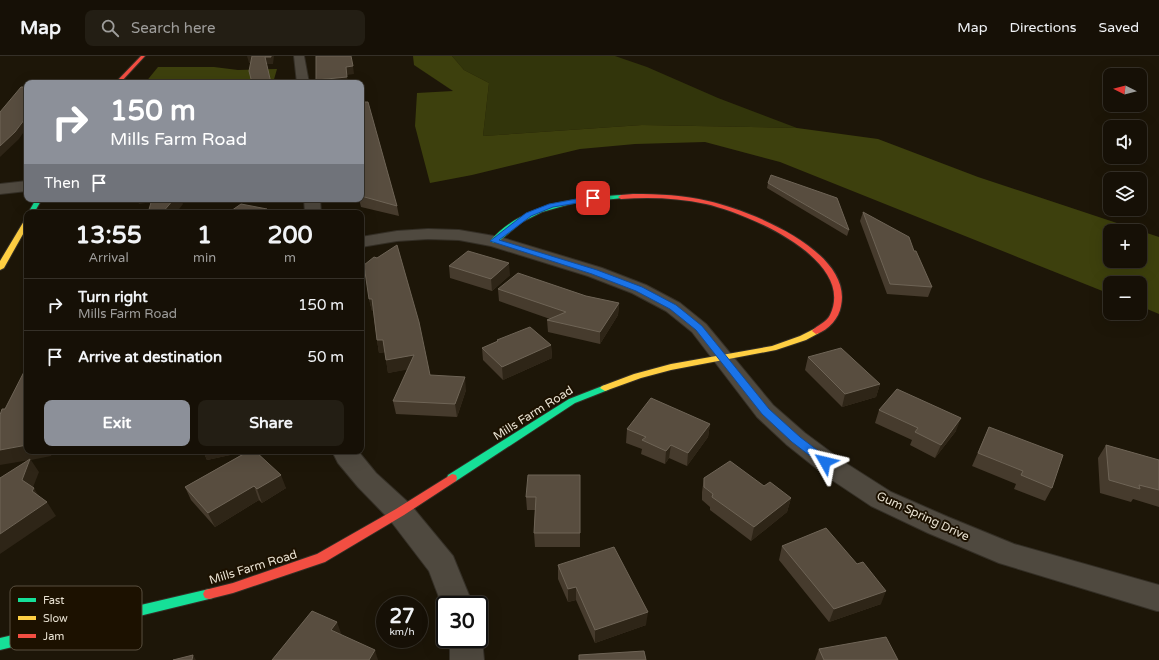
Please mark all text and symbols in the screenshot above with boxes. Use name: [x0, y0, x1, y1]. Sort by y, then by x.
search box: [85, 10, 365, 46]
text: Map: [20, 17, 61, 39]
icon: search: [99, 17, 121, 39]
text: Search here: [131, 19, 215, 37]
text: Map: [957, 19, 988, 36]
text: Directions: [1010, 19, 1077, 36]
text: Saved: [1099, 19, 1139, 36]
north arrow: [1103, 68, 1147, 112]
map controls: [1103, 68, 1147, 320]
text: 150 m: [110, 94, 196, 128]
icon: right: [44, 96, 96, 148]
button: sound: [1103, 120, 1147, 164]
text: Mills Farm Road: [110, 128, 247, 150]
icon: arrive: [88, 172, 110, 194]
button: layers: [1103, 172, 1147, 216]
text: Then: [44, 174, 80, 192]
pin: [576, 181, 610, 215]
icon: arrive: [582, 187, 604, 209]
text: 13:55: [75, 221, 142, 250]
text: 1: [197, 221, 212, 250]
text: 200: [267, 221, 313, 250]
button: +: [1103, 224, 1147, 268]
text: Arrival: [88, 250, 129, 266]
text: min: [193, 250, 216, 266]
text: m: [284, 250, 296, 266]
button: −: [1103, 276, 1147, 320]
text: Turn right: [78, 288, 148, 306]
icon: right: [44, 294, 66, 316]
text: 150 m: [298, 296, 344, 314]
text: Mills Farm Road: [78, 306, 177, 322]
icon: arrive: [44, 346, 66, 368]
text: Arrive at destination: [78, 348, 222, 366]
text: 50 m: [307, 348, 344, 366]
street label: Mills Farm Road: [491, 383, 575, 443]
button: Exit: [44, 400, 190, 446]
button: Share: [198, 400, 344, 446]
position arrow: [804, 441, 846, 483]
street label: Gum Spring Drive: [874, 488, 972, 544]
street label: Mills Farm Road: [207, 547, 299, 587]
legend: [10, 586, 142, 650]
text: Fast: [43, 594, 64, 607]
speed limit sign: 30: [436, 596, 488, 648]
text: 27: [389, 605, 415, 629]
text: Slow: [43, 612, 68, 625]
text: km/h: [389, 626, 415, 638]
text: Jam: [43, 630, 64, 643]

